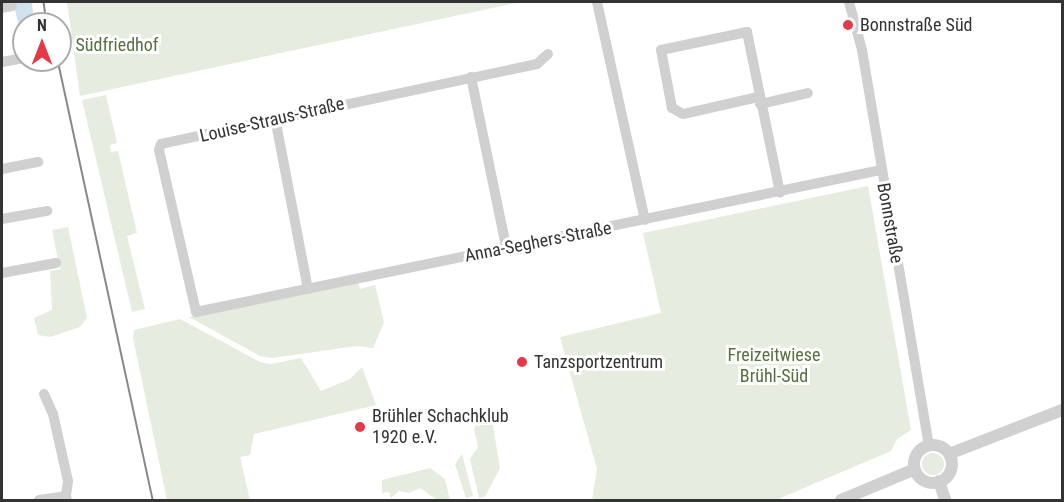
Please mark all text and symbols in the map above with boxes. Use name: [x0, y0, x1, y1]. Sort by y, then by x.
north arrow: [12, 12, 72, 72]
place label: Bonnstraße Süd: [860, 14, 973, 36]
text: N: [37, 16, 47, 35]
marker: Bonnstraße Süd: [841, 18, 855, 32]
park label: Südfriedhof: [75, 34, 159, 56]
street label: Louise-Straus-Straße: [198, 93, 346, 147]
street label: Bonnstraße: [872, 181, 908, 265]
street label: Anna-Seghers-Straße: [463, 217, 613, 267]
park label: Freizeitwiese Brühl-Süd: [728, 345, 820, 388]
place label: Tanzsportzentrum: [534, 351, 663, 373]
marker: Tanzsportzentrum: [515, 355, 529, 369]
place label: Brühler Schachklub 1920 e.V.: [372, 406, 509, 448]
marker: Brühler Schachklub 1920 e.V.: [353, 420, 367, 434]

